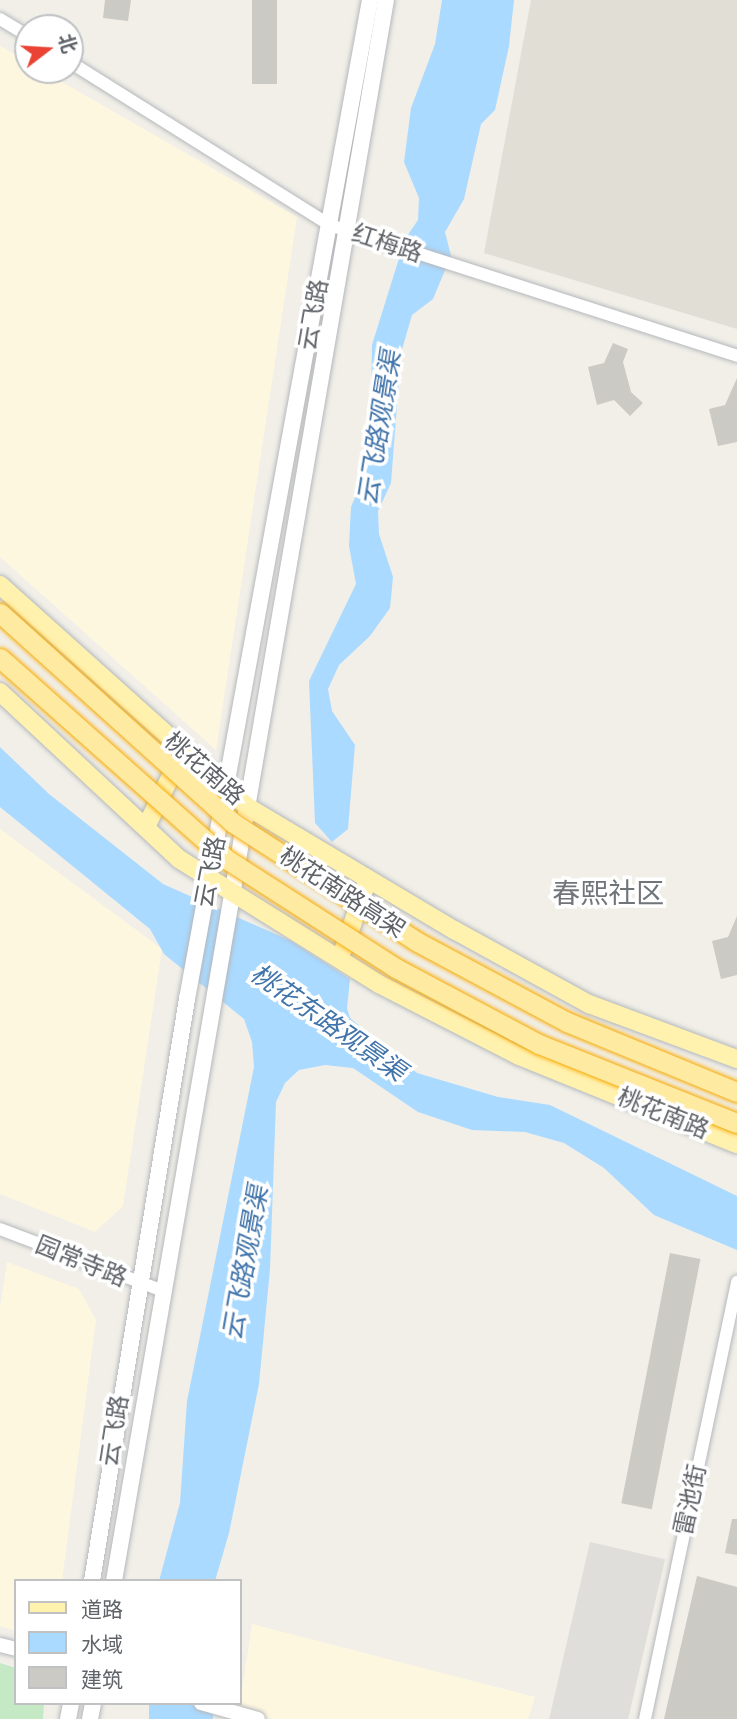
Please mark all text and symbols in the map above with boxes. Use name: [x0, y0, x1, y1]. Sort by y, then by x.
north arrow: [14, 14, 84, 84]
text: 北: [54, 31, 81, 56]
street label: 红梅路: [348, 219, 426, 269]
street label: 云飞路: [294, 277, 334, 353]
water label: 云飞路观景渠: [352, 349, 408, 507]
street label: 桃花南路: [158, 727, 250, 811]
street label: 云飞路: [190, 834, 232, 910]
street label: 桃花南路高架: [274, 842, 410, 944]
district label: 春熙社区: [552, 877, 664, 911]
water label: 桃花东路观景渠: [245, 958, 411, 1088]
street label: 桃花南路: [613, 1083, 713, 1145]
water label: 云飞路观景渠: [217, 1183, 275, 1343]
street label: 园常寺路: [31, 1231, 131, 1293]
street label: 云飞路: [95, 1393, 135, 1469]
street label: 雷池街: [669, 1462, 713, 1538]
legend: [14, 1579, 242, 1705]
text: 道路: [81, 1597, 123, 1623]
text: 水域: [81, 1632, 123, 1658]
text: 建筑: [81, 1667, 123, 1693]

